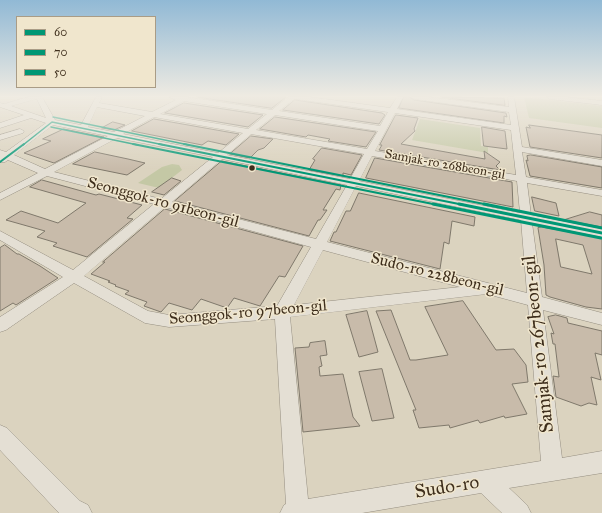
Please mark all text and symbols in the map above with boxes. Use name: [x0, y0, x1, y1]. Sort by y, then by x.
legend: [16, 16, 156, 88]
text: 60: [54, 25, 67, 39]
text: 70: [54, 45, 67, 59]
text: 50: [54, 65, 67, 79]
street label: Samjak-ro 268beon-gil: [384, 147, 506, 183]
unlabelled marker: [247, 163, 257, 173]
street label: Seonggok-ro 91beon-gil: [85, 174, 241, 232]
street label: Sudo-ro 228beon-gil: [369, 249, 505, 301]
street label: Samjak-ro 267beon-gil: [518, 254, 560, 434]
street label: Seonggok-ro 97beon-gil: [168, 297, 328, 329]
street label: Sudo-ro: [413, 472, 481, 504]

